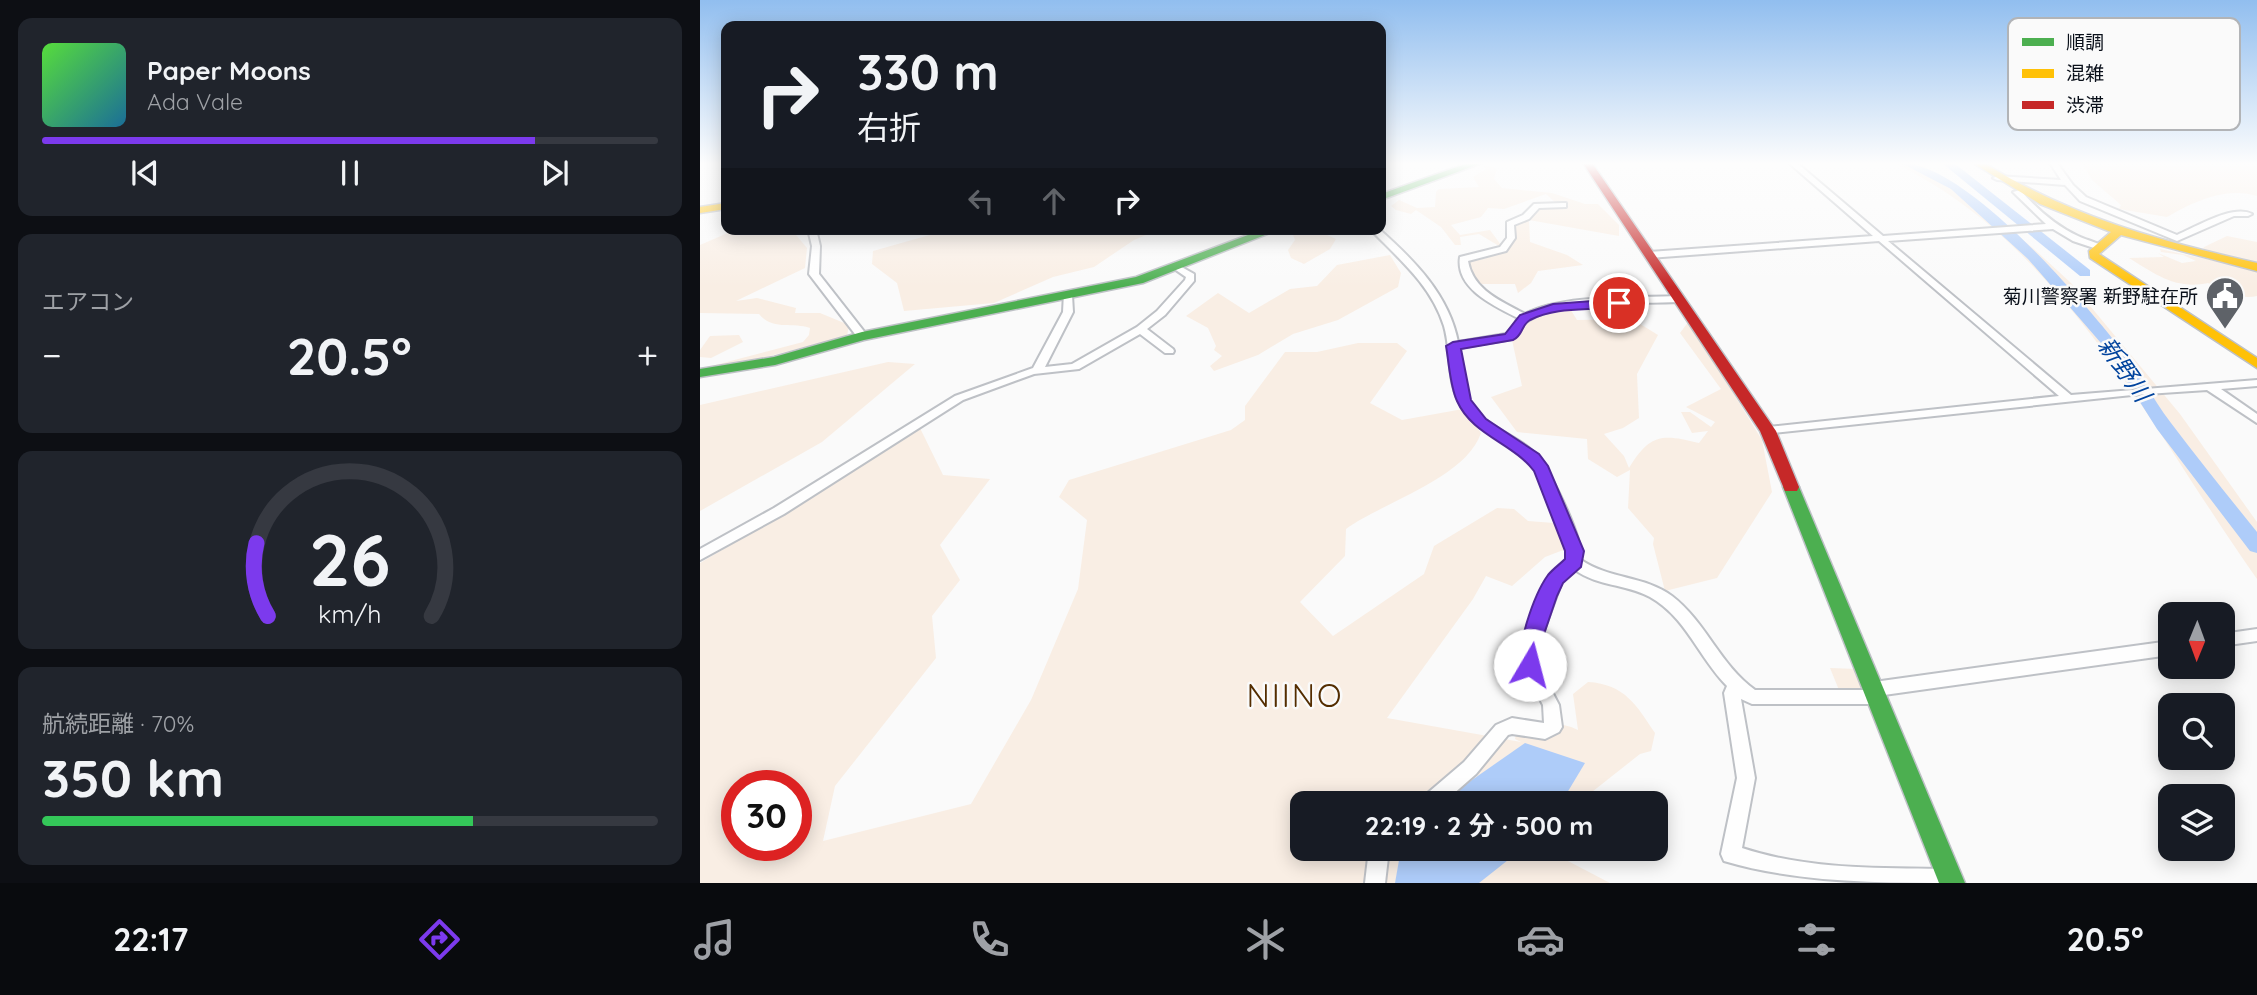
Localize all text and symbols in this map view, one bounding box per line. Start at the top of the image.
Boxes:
legend [2008,18,2240,130]
text: 順調 [2066,30,2104,54]
text: 330 m [857,41,999,102]
icon: right [742,49,833,140]
text: Paper Moons [147,54,311,87]
text: 混雑 [2066,61,2104,85]
text: Ada Vale [147,87,243,116]
text: 渋滞 [2066,93,2104,117]
text: 右折 [857,107,921,147]
icon: previous [126,154,164,192]
icon: pause [331,154,369,192]
icon: next [536,154,574,192]
icon: left [962,182,1000,220]
icon: ahead [1035,182,1073,220]
icon: right [1108,182,1146,220]
pin [1589,273,1649,333]
public building icon: 菊川警察署 新野駐在所 [2204,275,2246,330]
icon: arrive [1600,284,1638,322]
place label: 菊川警察署 新野駐在所 [2003,284,2198,308]
text: エアコン [42,287,134,316]
text: 20.5° [287,323,412,388]
text: − [42,331,62,379]
text: + [637,331,658,379]
water label: 新野川 [2092,331,2160,410]
text: 26 [309,513,391,604]
text: km/h [318,597,382,628]
north arrow [2158,602,2235,679]
map controls [2158,602,2235,861]
position arrow [1493,628,1567,702]
district label: NIINO [1246,675,1344,715]
button: search [2158,693,2235,770]
text: 航続距離 · 70% [42,709,194,738]
text: 350 km [42,745,224,810]
speed limit sign: 30 [721,770,812,861]
button: layers [2158,784,2235,861]
text: 22:19 · 2 分 · 500 m [1365,809,1593,842]
icon: directions [415,915,464,964]
icon: music [690,915,739,964]
icon: phone [965,915,1014,964]
icon: climate [1241,915,1290,964]
icon: car [1516,915,1565,964]
icon: filters [1792,915,1841,964]
text: 22:17 [113,919,188,959]
text: 20.5° [2067,919,2144,959]

